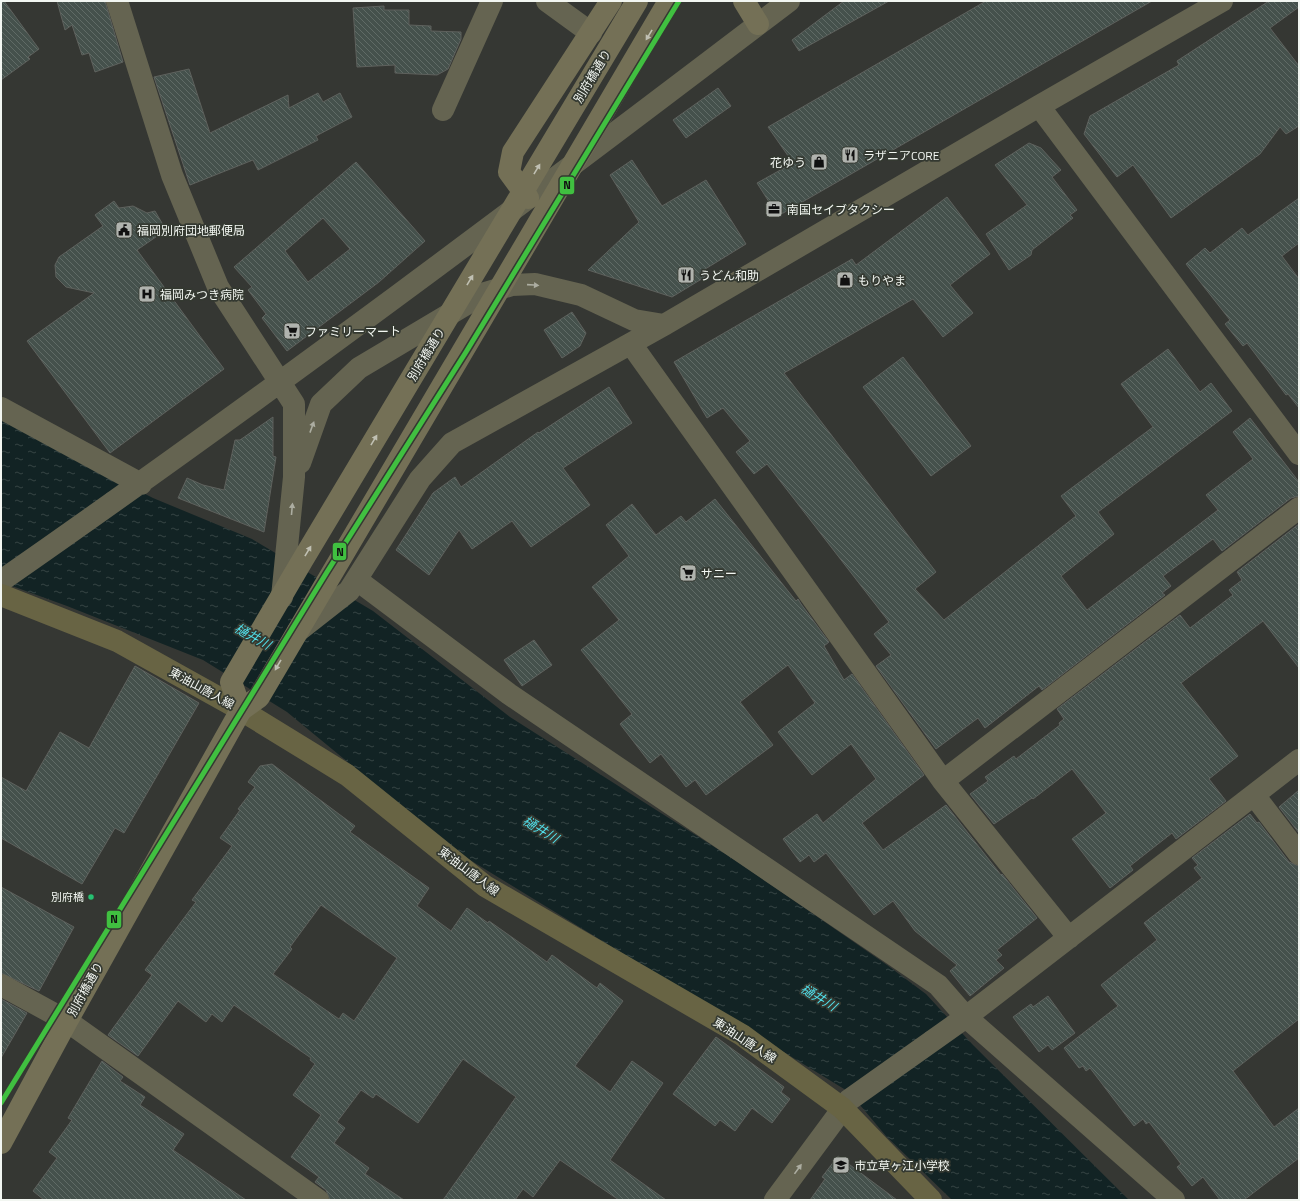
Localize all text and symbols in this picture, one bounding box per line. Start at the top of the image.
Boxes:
one-way arrow [646,29,653,41]
street label: 別府橋通り [568,45,616,107]
restaurant icon: ラザニアCORE [840,145,860,165]
place label: ラザニアCORE [863,146,940,165]
shop icon: 花ゆう [809,152,829,172]
place label: 花ゆう [770,153,806,172]
one-way arrow [533,163,540,175]
line badge: N [559,176,575,195]
text: N [563,177,571,193]
office icon: 南国セイブタクシー [764,199,784,219]
place label: 南国セイブタクシー [787,200,895,219]
public building icon: 福岡別府団地郵便局 [114,220,134,240]
place label: 福岡別府団地郵便局 [137,221,245,240]
restaurant icon: うどん和助 [676,265,696,285]
place label: うどん和助 [699,266,759,285]
shop icon: もりやま [835,270,855,290]
place label: もりやま [858,271,906,290]
one-way arrow [466,275,474,285]
one-way arrow [527,282,539,289]
hospital icon: 福岡みつき病院 [137,284,157,304]
place label: 福岡みつき病院 [160,285,244,304]
supermarket icon: ファミリーマート [282,321,302,341]
place label: ファミリーマート [305,322,401,341]
street label: 別府橋通り [402,323,450,385]
one-way arrow [310,421,316,433]
one-way arrow [371,434,378,446]
one-way arrow [288,503,295,515]
line badge: N [332,542,347,561]
text: N [336,544,344,560]
one-way arrow [304,545,311,557]
supermarket icon: サニー [678,563,698,583]
place label: サニー [701,564,737,583]
water label: 樋井川 [231,618,277,655]
one-way arrow [274,659,281,671]
street label: 東油山唐人線 [166,662,238,714]
water label: 樋井川 [519,810,565,849]
street label: 東油山唐人線 [435,842,503,900]
place label: 別府橋 [51,889,84,905]
marker: 別府橋 [86,892,96,902]
line badge: N [106,910,122,929]
text: N [110,911,118,927]
street label: 別府橋通り [62,958,108,1020]
water label: 樋井川 [797,978,843,1017]
street label: 東油山唐人線 [710,1012,780,1068]
school or university icon: 市立草ヶ江小学校 [831,1155,851,1175]
place label: 市立草ヶ江小学校 [854,1156,950,1175]
one-way arrow [794,1163,802,1174]

